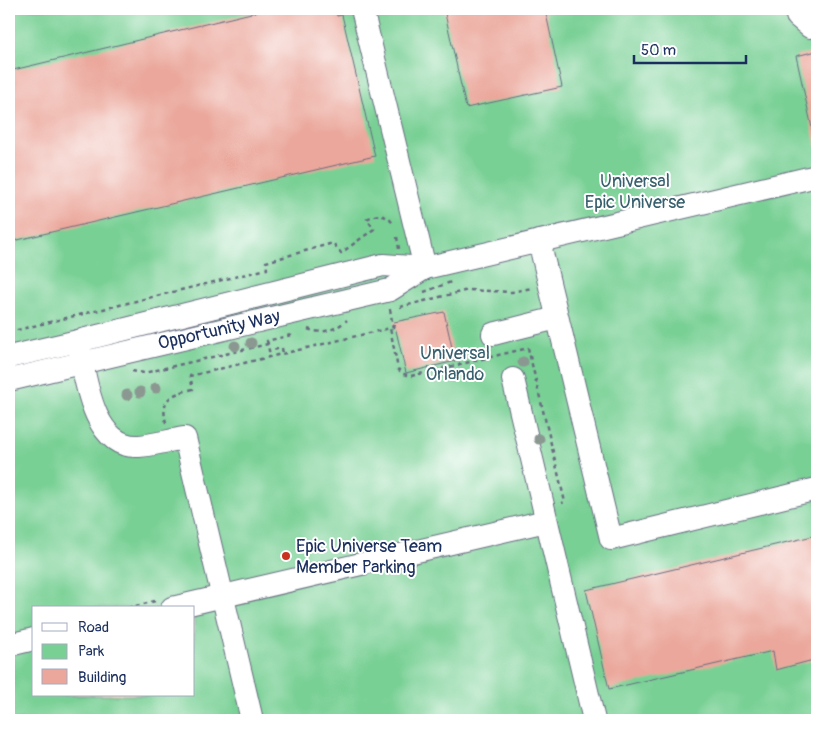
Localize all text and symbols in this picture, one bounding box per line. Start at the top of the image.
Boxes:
scale bar [634,32,746,64]
text: 50 m [641,41,676,60]
park label: Universal Epic Universe [585,170,685,214]
street label: Opportunity Way [156,305,283,355]
park label: Universal Orlando [420,342,490,386]
place label: Epic Universe Team Member Parking [296,535,442,579]
marker: Epic Universe Team Member Parking [280,550,292,562]
legend [32,606,195,696]
text: Road [78,618,109,637]
text: Park [78,642,105,661]
text: Building [78,668,126,687]

